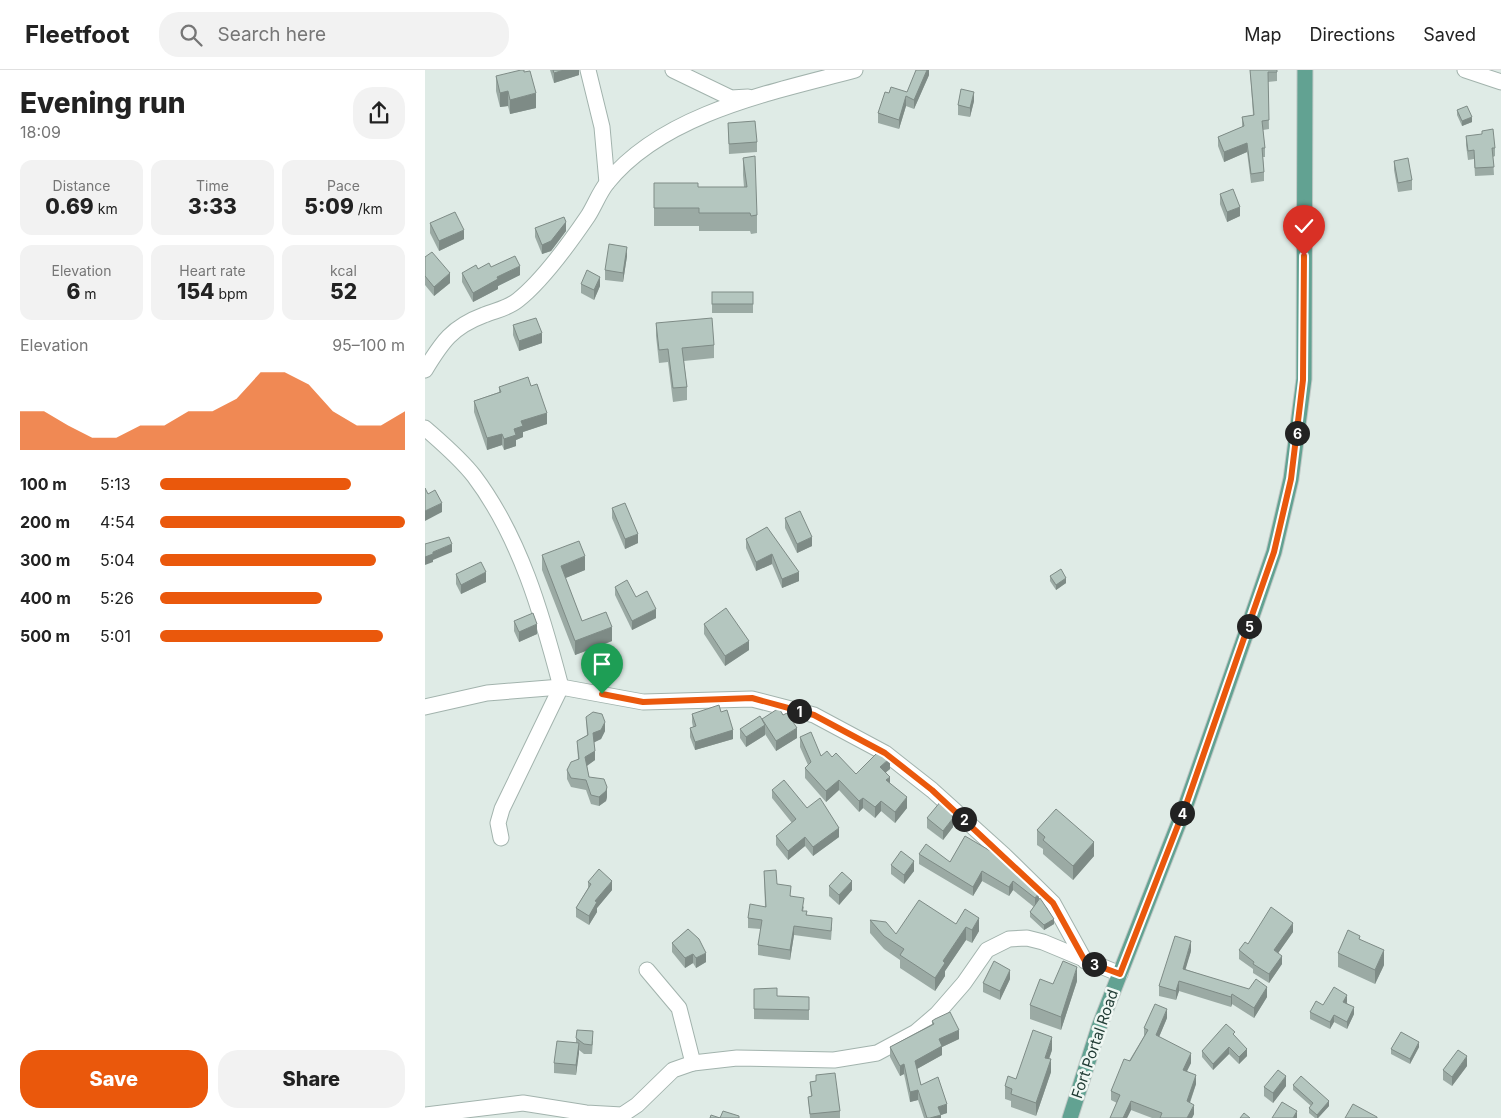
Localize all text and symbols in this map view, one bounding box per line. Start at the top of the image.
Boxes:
search box [159,12,509,57]
text: Fleetfoot [25,20,129,49]
icon: search [177,21,205,49]
text: Search here [217,23,326,46]
text: Map [1244,24,1282,45]
text: Directions [1310,24,1395,45]
text: Saved [1423,24,1476,45]
text: Evening run [20,86,186,120]
button: share [353,87,405,139]
text: 18:09 [20,122,61,142]
text: Distance [53,177,110,194]
text: Time [196,177,229,194]
text: Pace [327,177,360,194]
text: 0.69 [45,194,94,219]
text: 3:33 [188,194,237,219]
text: 5:09 [304,194,354,219]
text: km [94,200,118,217]
text: /km [354,200,383,217]
pin [1283,205,1325,256]
icon: check [1290,212,1318,240]
text: Elevation [52,262,112,279]
text: Heart rate [179,262,246,279]
text: kcal [330,262,357,279]
text: 6 [66,279,80,304]
text: 154 [177,279,215,304]
text: 52 [330,279,357,304]
text: m [80,285,97,302]
text: bpm [215,285,248,302]
text: Elevation [20,335,89,355]
text: 95–100 m [332,335,405,355]
pin: 6 [1285,420,1309,446]
text: 6 [1293,425,1302,442]
text: 100 m [20,474,67,494]
text: 5:13 [100,474,131,494]
text: 200 m [20,512,70,532]
text: 4:54 [100,512,135,532]
text: 300 m [20,550,70,570]
text: 5:04 [100,550,135,570]
text: 400 m [20,588,71,608]
text: 5:26 [100,588,134,608]
pin: 5 [1237,614,1261,638]
text: 5 [1245,618,1254,635]
text: 500 m [20,626,70,646]
text: 5:01 [100,626,131,646]
pin [581,643,623,694]
icon: arrive [588,650,616,678]
pin: 1 [787,698,811,724]
text: 1 [796,703,803,720]
pin: 4 [1169,800,1195,826]
text: 4 [1178,805,1187,822]
pin: 2 [951,806,977,832]
text: 2 [960,811,969,828]
pin: 3 [1081,952,1107,976]
text: 3 [1090,956,1099,973]
street label: Fort Portal Road [1067,987,1122,1101]
button: Save [20,1050,208,1108]
button: Share [218,1050,405,1108]

